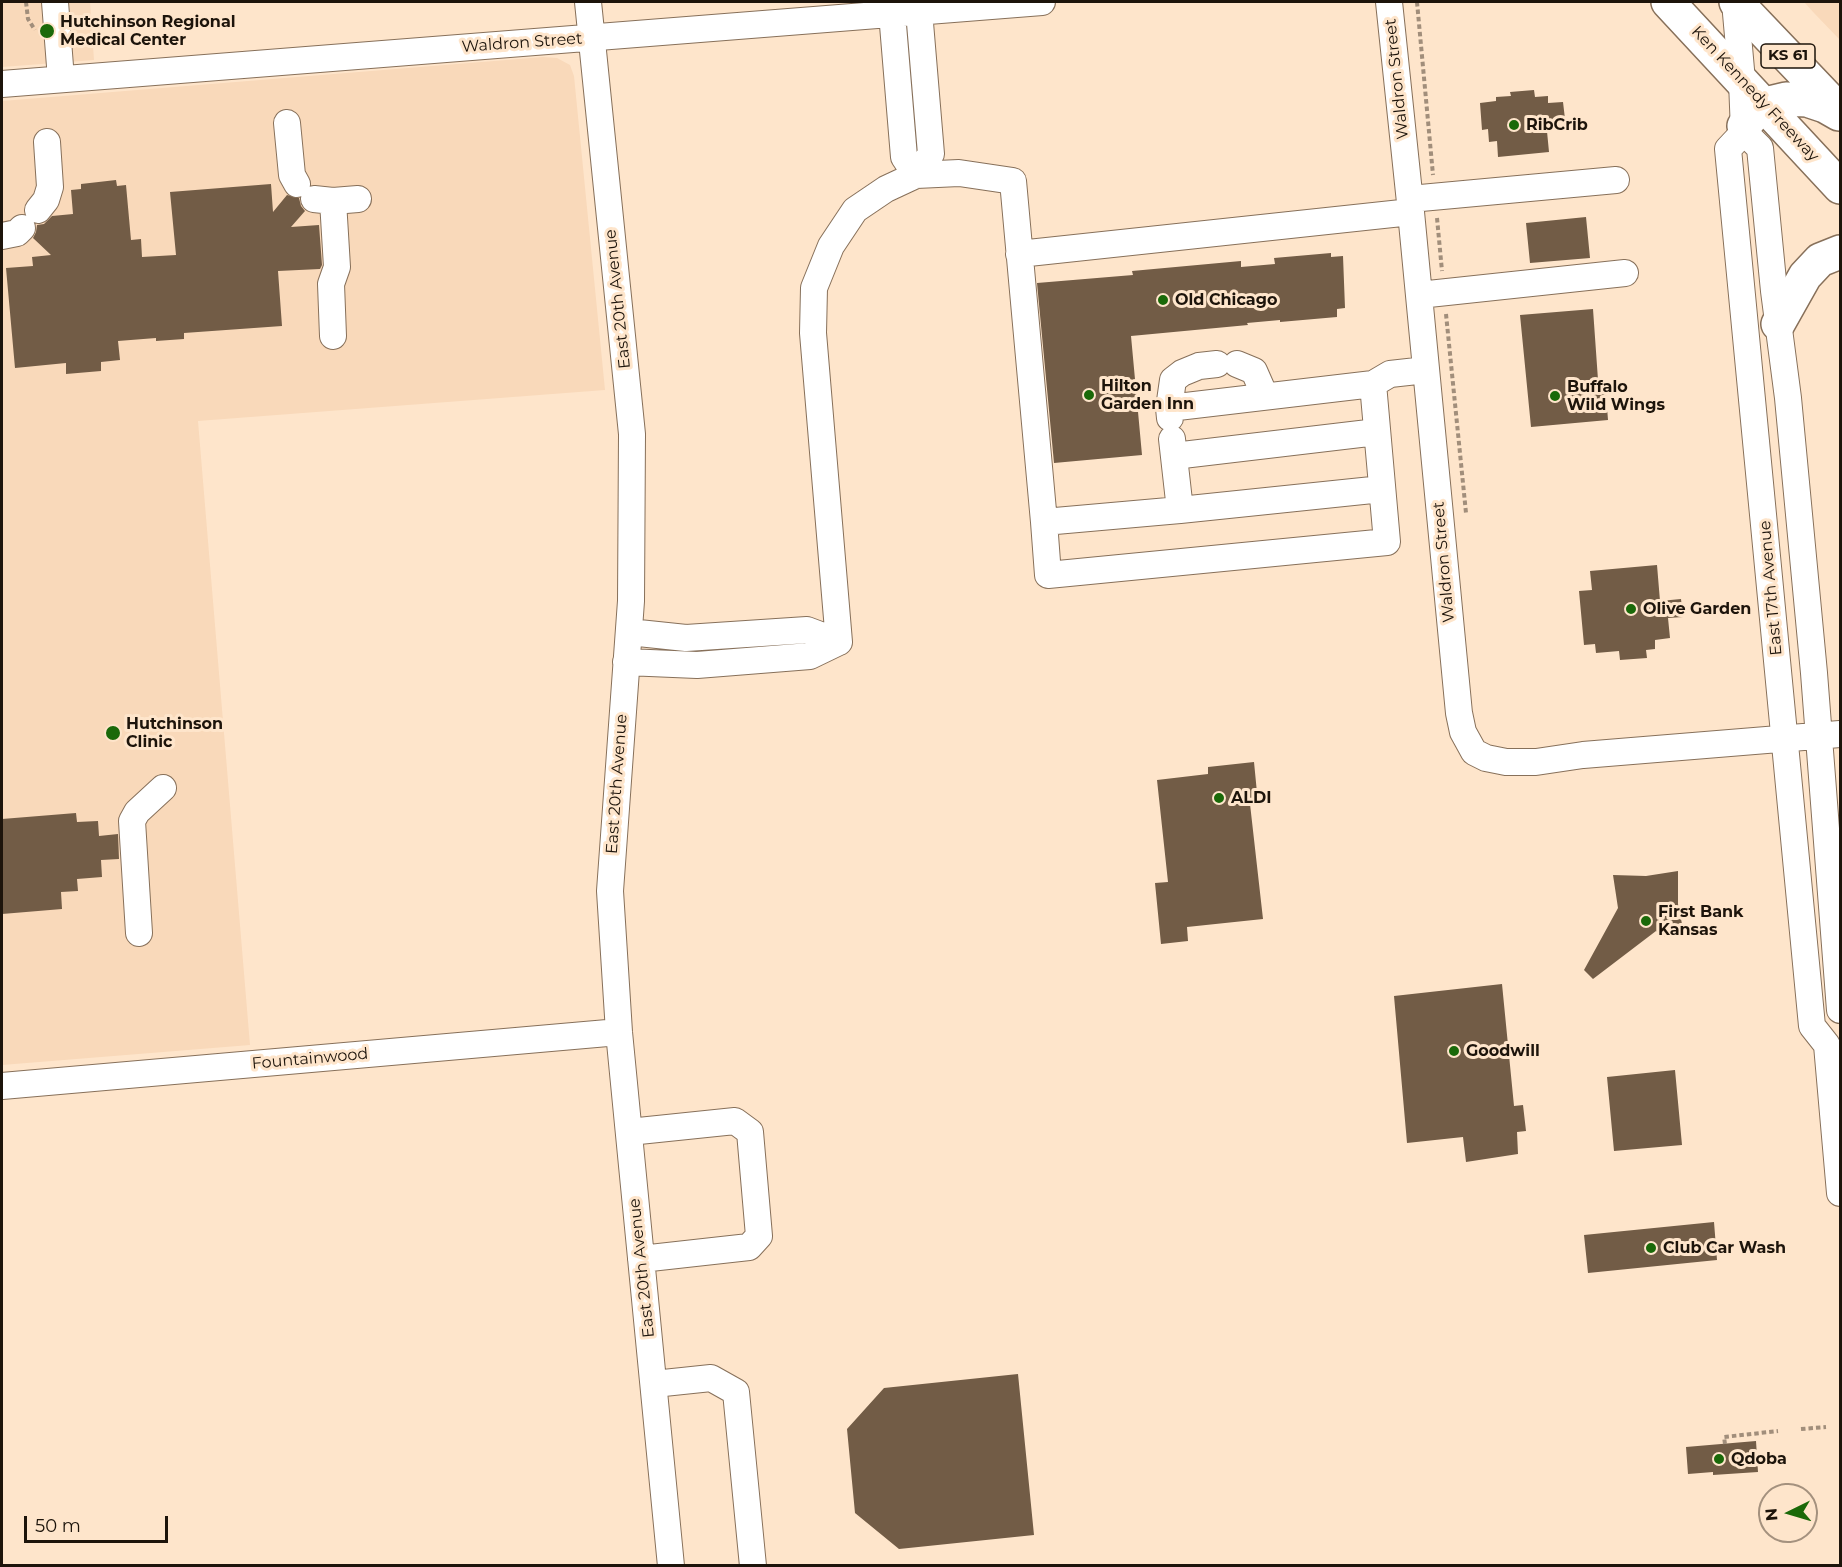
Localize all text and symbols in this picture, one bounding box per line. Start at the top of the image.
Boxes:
place label: Hutchinson Regional Medical Center [60,12,236,50]
street label: Waldron Street [1381,18,1413,140]
marker: Hutchinson Regional Medical Center [38,22,56,40]
street label: Ken Kennedy Freeway [1687,22,1823,166]
street label: Waldron Street [461,29,583,57]
road number: KS 61 [1761,44,1815,68]
place label: RibCrib [1526,115,1588,135]
marker: RibCrib [1507,118,1521,132]
street label: East 20th Avenue [601,228,635,370]
place label: Old Chicago [1175,290,1277,310]
marker: Old Chicago [1156,293,1170,307]
place label: Hilton Garden Inn [1101,376,1194,414]
place label: Buffalo Wild Wings [1567,377,1665,415]
marker: Hilton Garden Inn [1082,388,1096,402]
marker: Buffalo Wild Wings [1548,389,1562,403]
street label: Waldron Street [1429,501,1459,623]
street label: East 17th Avenue [1756,520,1786,656]
place label: Olive Garden [1643,599,1751,619]
marker: Olive Garden [1624,602,1638,616]
street label: East 20th Avenue [603,713,631,855]
place label: Hutchinson Clinic [126,714,223,752]
marker: Hutchinson Clinic [104,724,122,742]
place label: ALDI [1231,788,1271,808]
marker: ALDI [1212,791,1226,805]
place label: First Bank Kansas [1658,902,1744,940]
marker: First Bank Kansas [1639,914,1653,928]
place label: Goodwill [1466,1041,1540,1061]
street label: Fountainwood [251,1044,369,1074]
marker: Goodwill [1447,1044,1461,1058]
street label: East 20th Avenue [625,1197,659,1339]
place label: Club Car Wash [1663,1238,1786,1258]
marker: Club Car Wash [1644,1241,1658,1255]
place label: Qdoba [1731,1449,1787,1469]
marker: Qdoba [1712,1452,1726,1466]
north arrow [1758,1483,1818,1543]
scale bar [27,1504,171,1542]
text: N [1762,1507,1782,1522]
text: 50 m [35,1515,81,1537]

